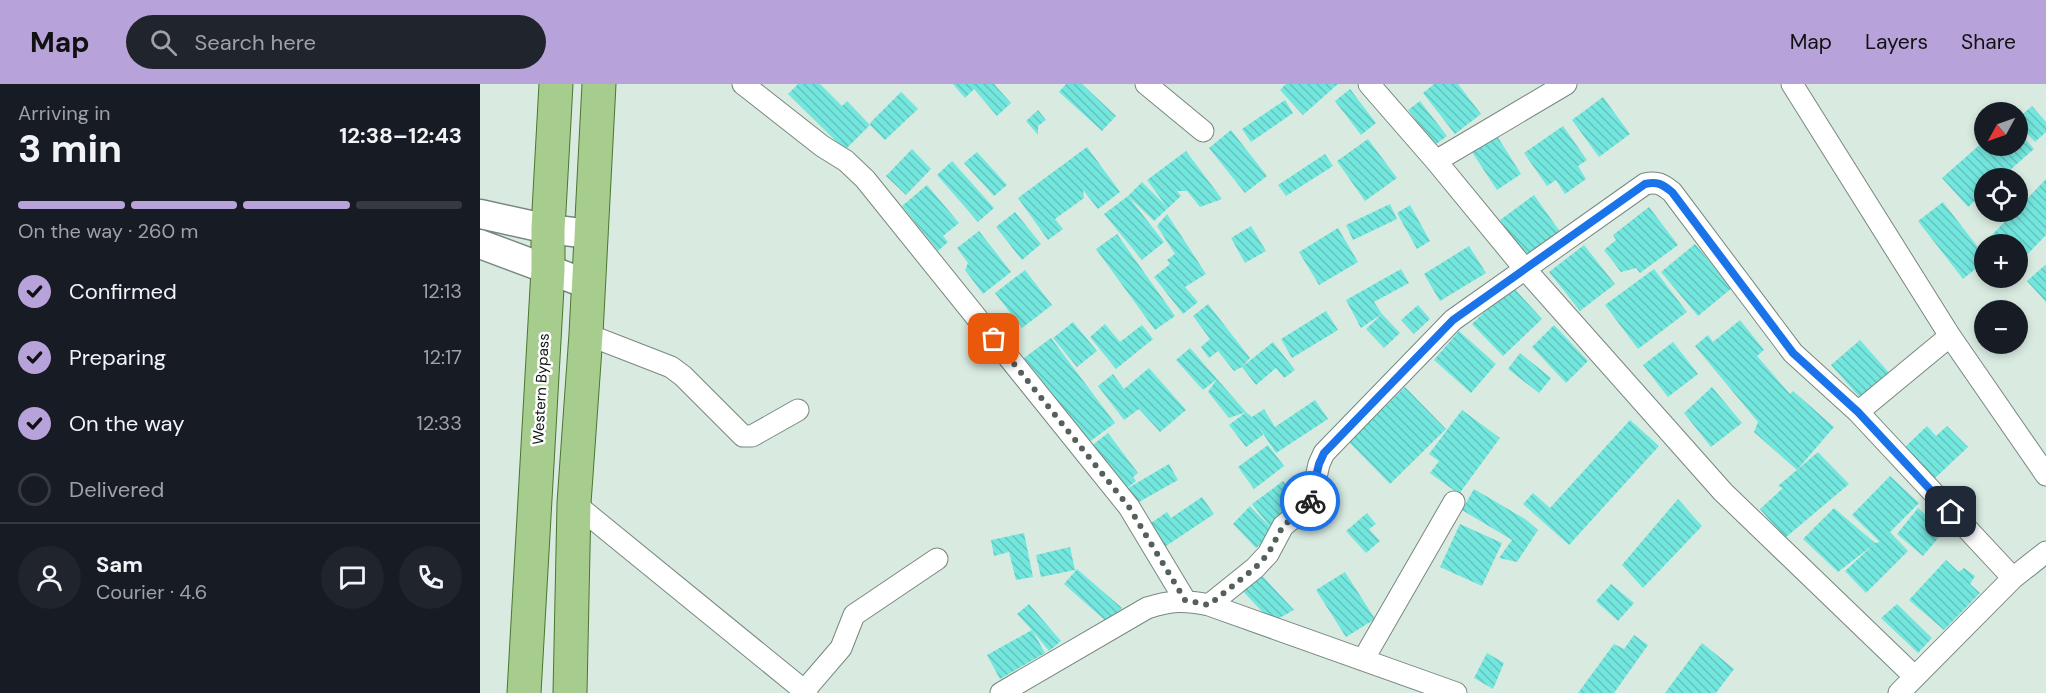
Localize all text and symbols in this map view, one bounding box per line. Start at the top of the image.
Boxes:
search box [126,15,546,69]
text: Map [30,24,90,61]
icon: search [147,26,180,59]
text: Search here [195,28,316,57]
text: Map [1790,28,1832,56]
text: Layers [1865,28,1928,56]
text: Share [1961,28,2016,56]
text: Arriving in [18,100,110,126]
north arrow [1974,102,2028,156]
map controls [1974,102,2028,354]
text: 12:38–12:43 [339,121,462,150]
text: 3 min [18,123,122,174]
button: locate [1974,168,2028,222]
text: On the way · 260 m [18,218,198,244]
button: + [1974,234,2028,288]
icon: check [18,275,51,308]
text: Confirmed [69,277,177,306]
text: 12:13 [422,278,462,304]
button: − [1974,300,2028,354]
pin [968,313,1019,364]
icon: bag [977,322,1010,355]
street label: Western Bypass [528,333,554,445]
icon: check [18,341,51,374]
text: Preparing [69,343,166,372]
text: 12:17 [423,344,462,370]
icon: check [18,407,51,440]
text: On the way [69,409,184,438]
text: 12:33 [417,410,462,436]
courier [1280,471,1340,531]
text: Delivered [69,475,164,504]
icon: bike [1294,485,1327,518]
pin [1925,486,1976,537]
icon: home [1934,495,1967,528]
button: person [18,546,81,609]
button: chat [321,546,384,609]
button: phone [399,546,462,609]
text: Sam [96,550,143,579]
text: Courier · 4.6 [96,579,207,605]

